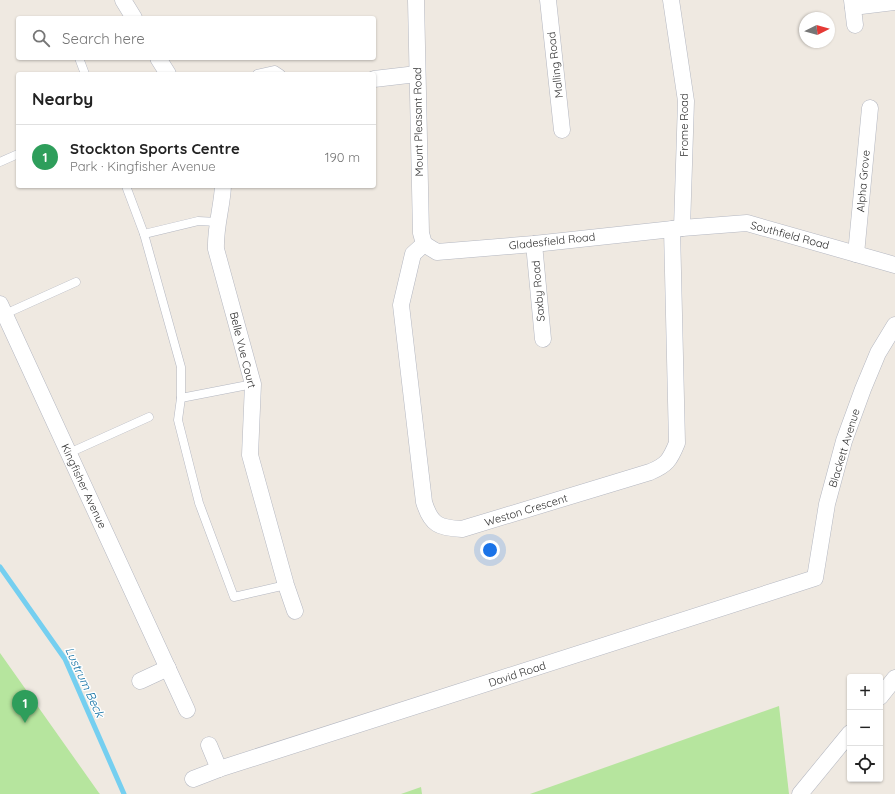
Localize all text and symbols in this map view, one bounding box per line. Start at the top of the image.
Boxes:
north arrow [799,12,835,48]
search box [16,16,376,60]
icon: search [30,27,52,49]
text: Search here [62,29,145,48]
street label: Malling Road [544,31,566,99]
street label: Mount Pleasant Road [410,67,426,177]
text: Nearby [32,88,93,109]
street label: Frome Road [677,93,691,157]
text: Stockton Sports Centre [70,139,240,158]
text: 1 [42,149,48,165]
text: 190 m [325,149,360,165]
street label: Alpha Grove [853,149,873,213]
text: Park · Kingfisher Avenue [70,158,216,174]
street label: Southfield Road [749,218,831,252]
street label: Gladesfield Road [508,230,596,252]
street label: Saxby Road [528,260,548,322]
street label: Belle Vue Court [227,310,259,390]
street label: Blackett Avenue [825,407,863,489]
street label: Kingfisher Avenue [58,441,110,531]
street label: Weston Crescent [483,491,569,529]
your location [480,540,500,560]
water label: Lustrum Beck [62,644,108,721]
street label: David Road [487,658,547,690]
map controls [847,674,883,782]
button: + [847,674,883,710]
pin: 1 [12,690,38,723]
button: − [847,710,883,746]
button: locate [847,746,883,782]

